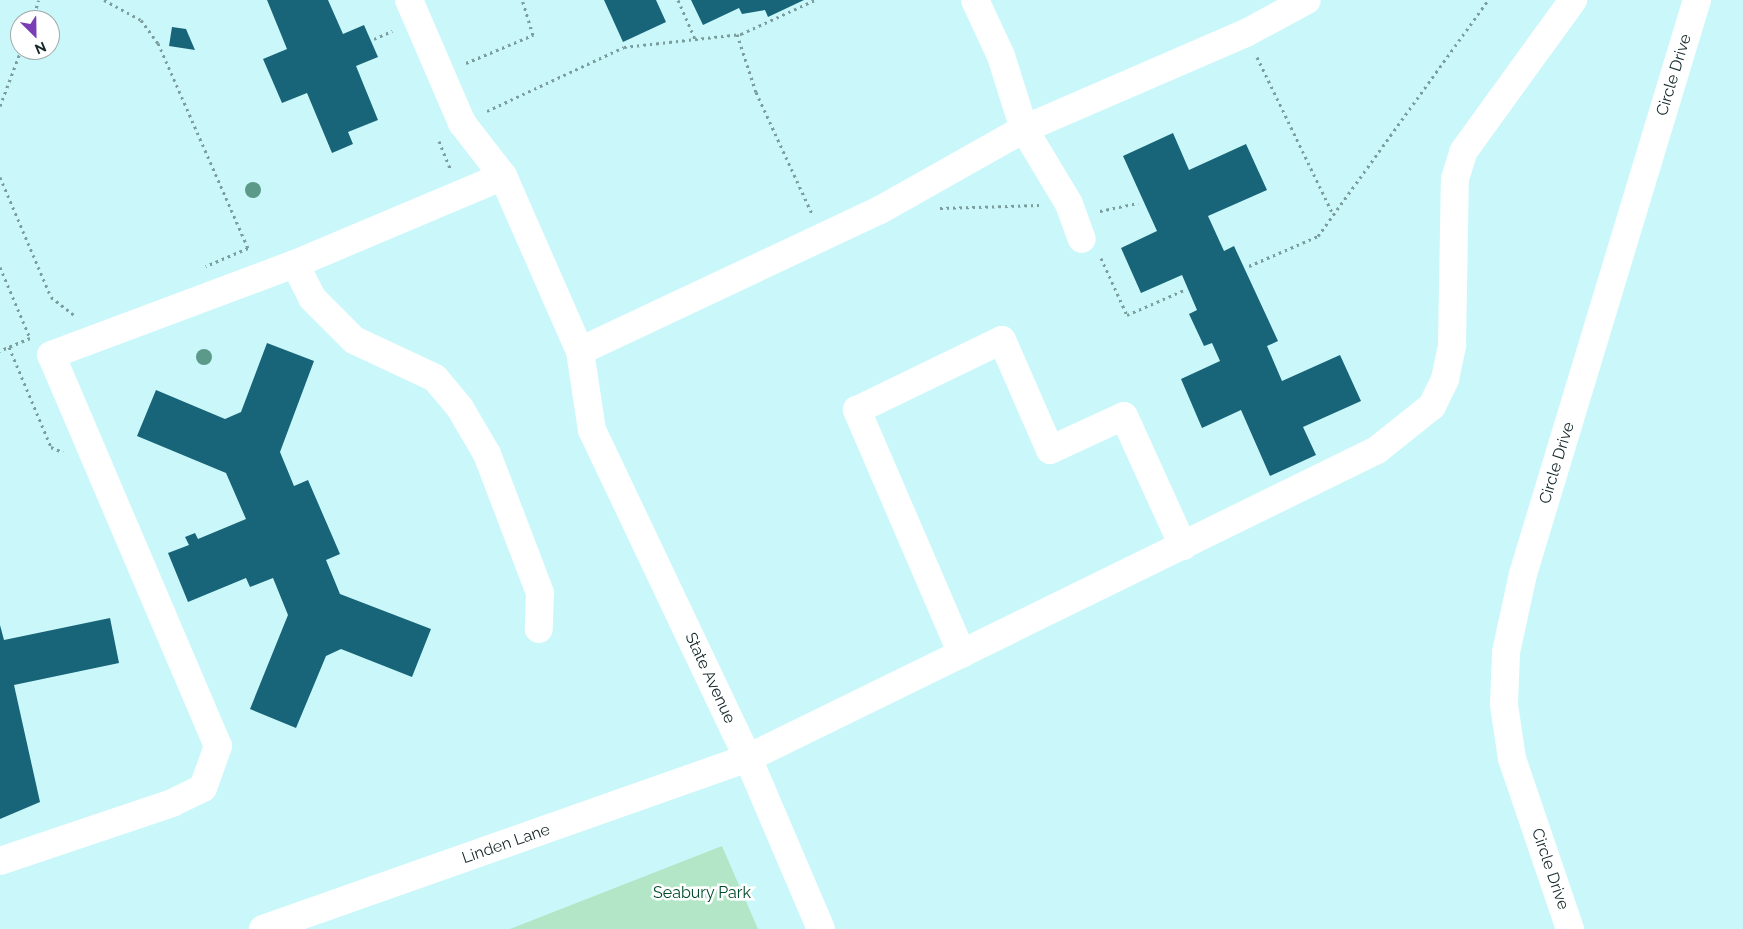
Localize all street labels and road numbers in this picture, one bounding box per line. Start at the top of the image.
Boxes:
street label: Circle Drive [1652,32,1696,118]
street label: Circle Drive [1535,420,1579,506]
street label: State Avenue [681,629,739,727]
street label: Linden Lane [460,820,552,868]
street label: Circle Drive [1527,826,1573,912]

